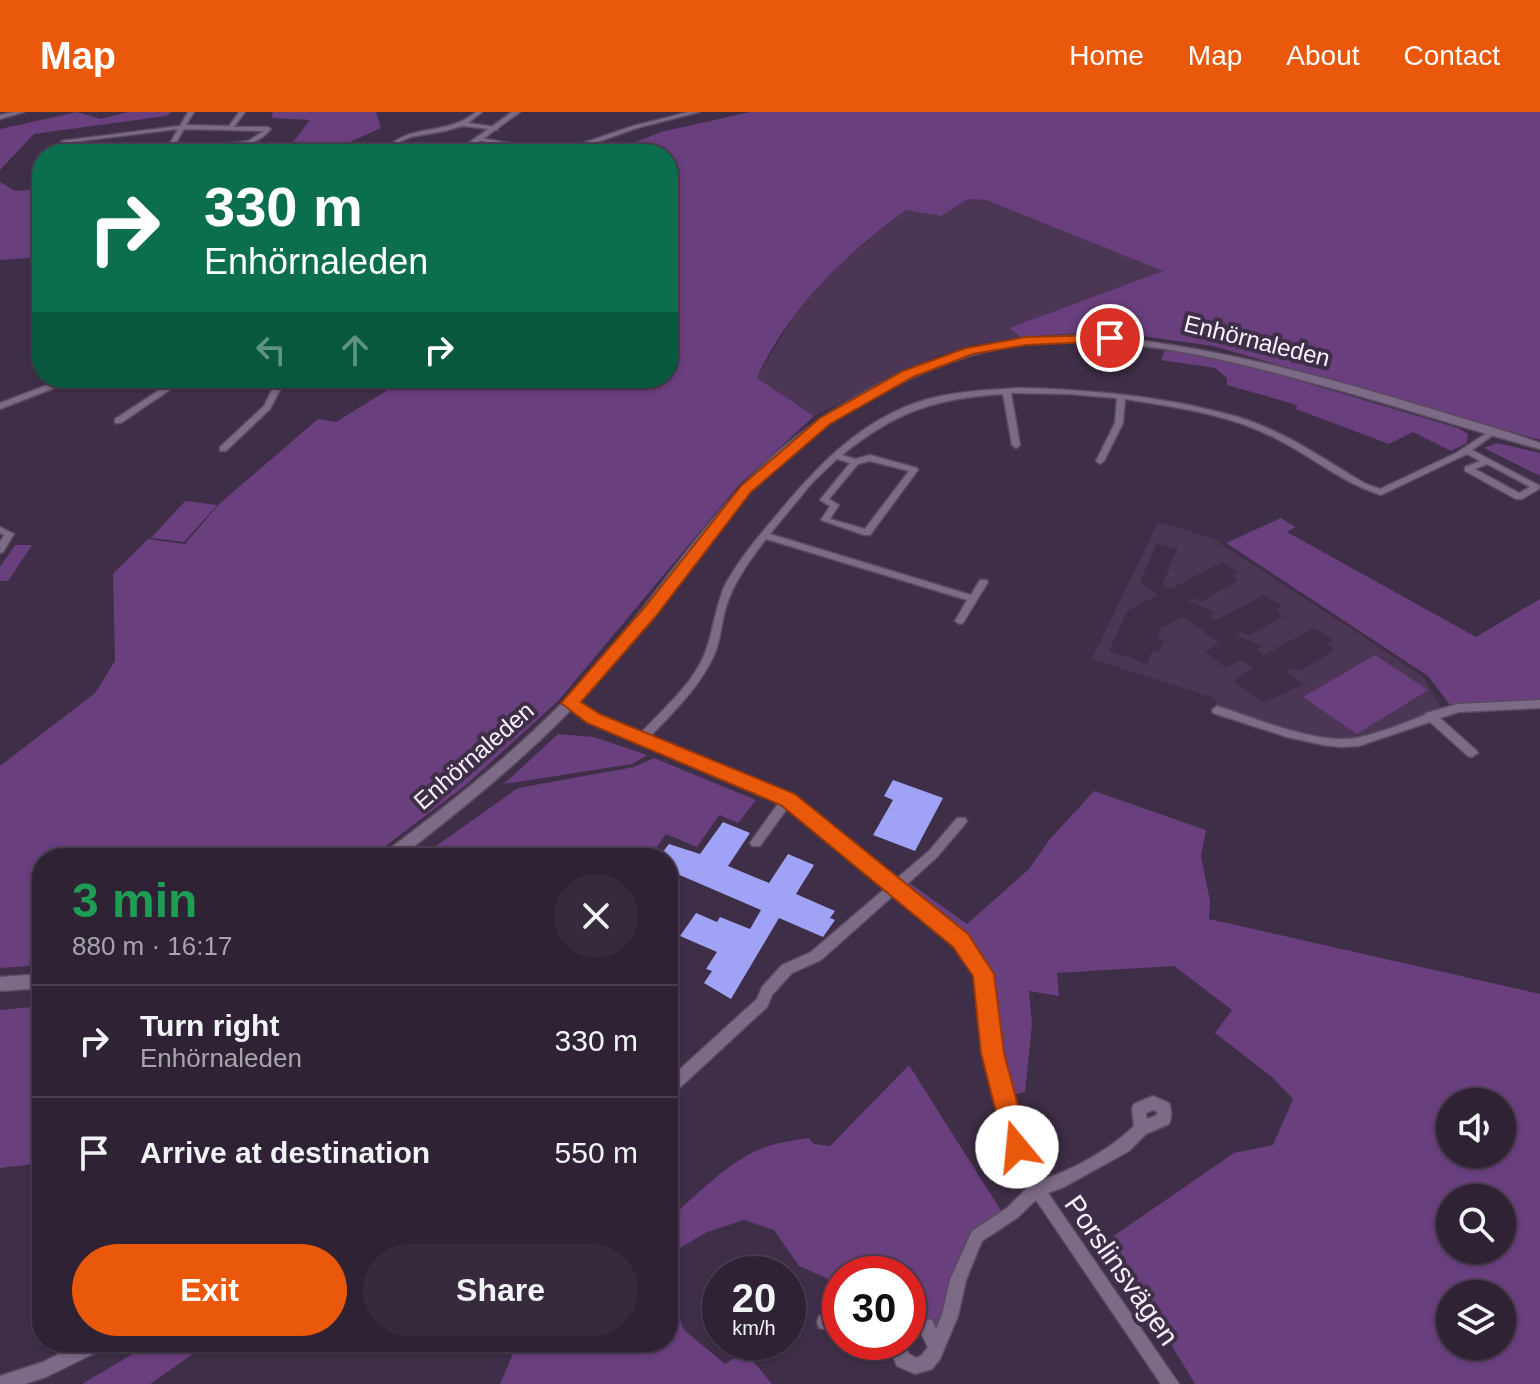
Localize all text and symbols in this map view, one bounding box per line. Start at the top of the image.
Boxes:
text: Map [40,35,116,77]
text: Home [1069,40,1144,71]
text: Map [1188,40,1242,71]
text: About [1286,40,1360,71]
text: Contact [1404,40,1500,71]
text: 330 m [204,175,363,238]
icon: right [72,176,176,280]
text: Enhörnaleden [204,241,428,282]
pin [1076,304,1144,372]
street label: Enhörnaleden [1181,309,1333,372]
icon: arrive [1088,316,1132,360]
icon: left [249,328,293,372]
icon: ahead [333,328,377,372]
icon: right [417,328,461,372]
street label: Enhörnaleden [408,696,539,815]
text: 3 min [72,874,197,927]
button: close [554,874,638,958]
text: 880 m · 16:17 [72,931,232,961]
text: Turn right [140,1009,279,1042]
icon: right [72,1019,116,1063]
text: 330 m [555,1024,638,1057]
text: Enhörnaleden [140,1043,302,1073]
map controls [1436,1088,1516,1360]
button: sound [1436,1088,1516,1168]
position arrow [975,1105,1059,1189]
icon: arrive [72,1131,116,1175]
text: Arrive at destination [140,1136,430,1169]
text: 550 m [555,1136,638,1169]
button: search [1436,1184,1516,1264]
street label: Porslinsvägen [1058,1189,1185,1351]
button: Exit [72,1244,347,1336]
button: Share [363,1244,638,1336]
speed limit sign: 30 [822,1256,926,1360]
text: 20 [732,1276,776,1320]
button: layers [1436,1280,1516,1360]
text: km/h [732,1317,776,1339]

